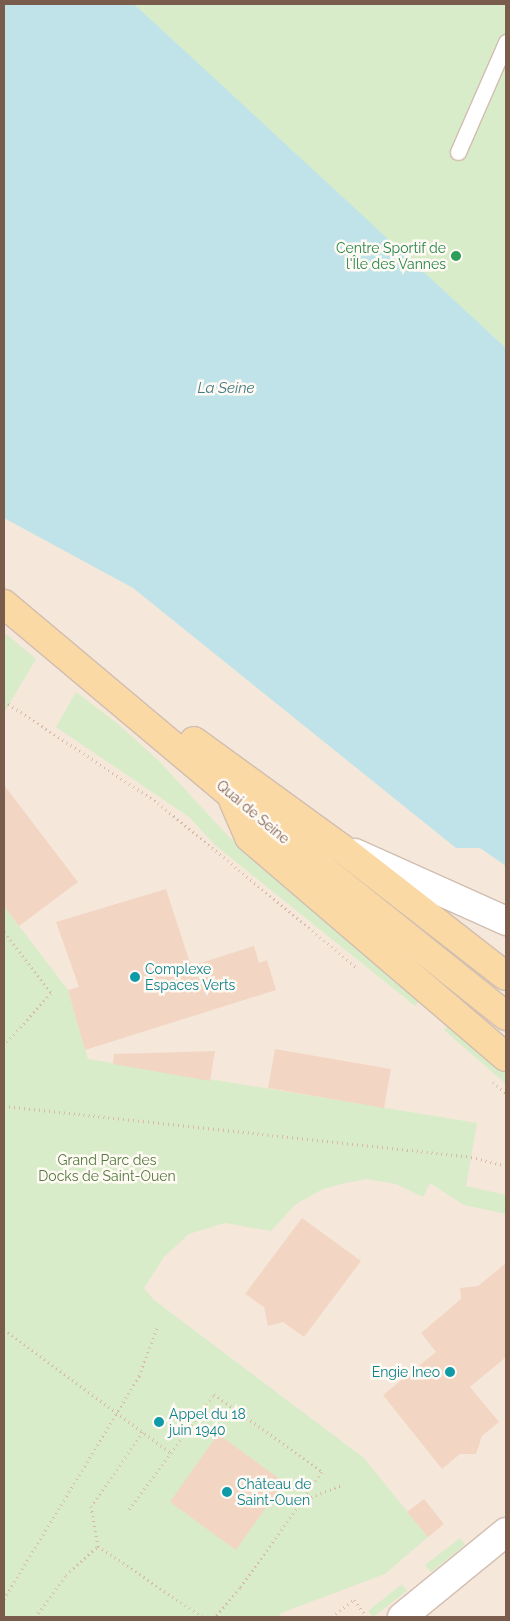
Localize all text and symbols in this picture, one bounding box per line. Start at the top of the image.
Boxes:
place label: Centre Sportif de l'Île des Vannes [336,240,446,272]
marker: Centre Sportif de l'Île des Vannes [450,250,462,262]
water label: La Seine [197,380,255,398]
street label: Quai de Seine [213,777,293,847]
place label: Complexe Espaces Verts [145,961,236,994]
marker: Complexe Espaces Verts [129,971,141,983]
park label: Grand Parc des Docks de Saint-Ouen [38,1152,176,1184]
place label: Engie Ineo [372,1364,440,1380]
marker: Engie Ineo [444,1366,456,1378]
place label: Appel du 18 juin 1940 [169,1406,246,1438]
marker: Appel du 18 juin 1940 [153,1416,165,1428]
place label: Château de Saint-Ouen [237,1476,312,1508]
marker: Château de Saint-Ouen [221,1486,233,1498]

